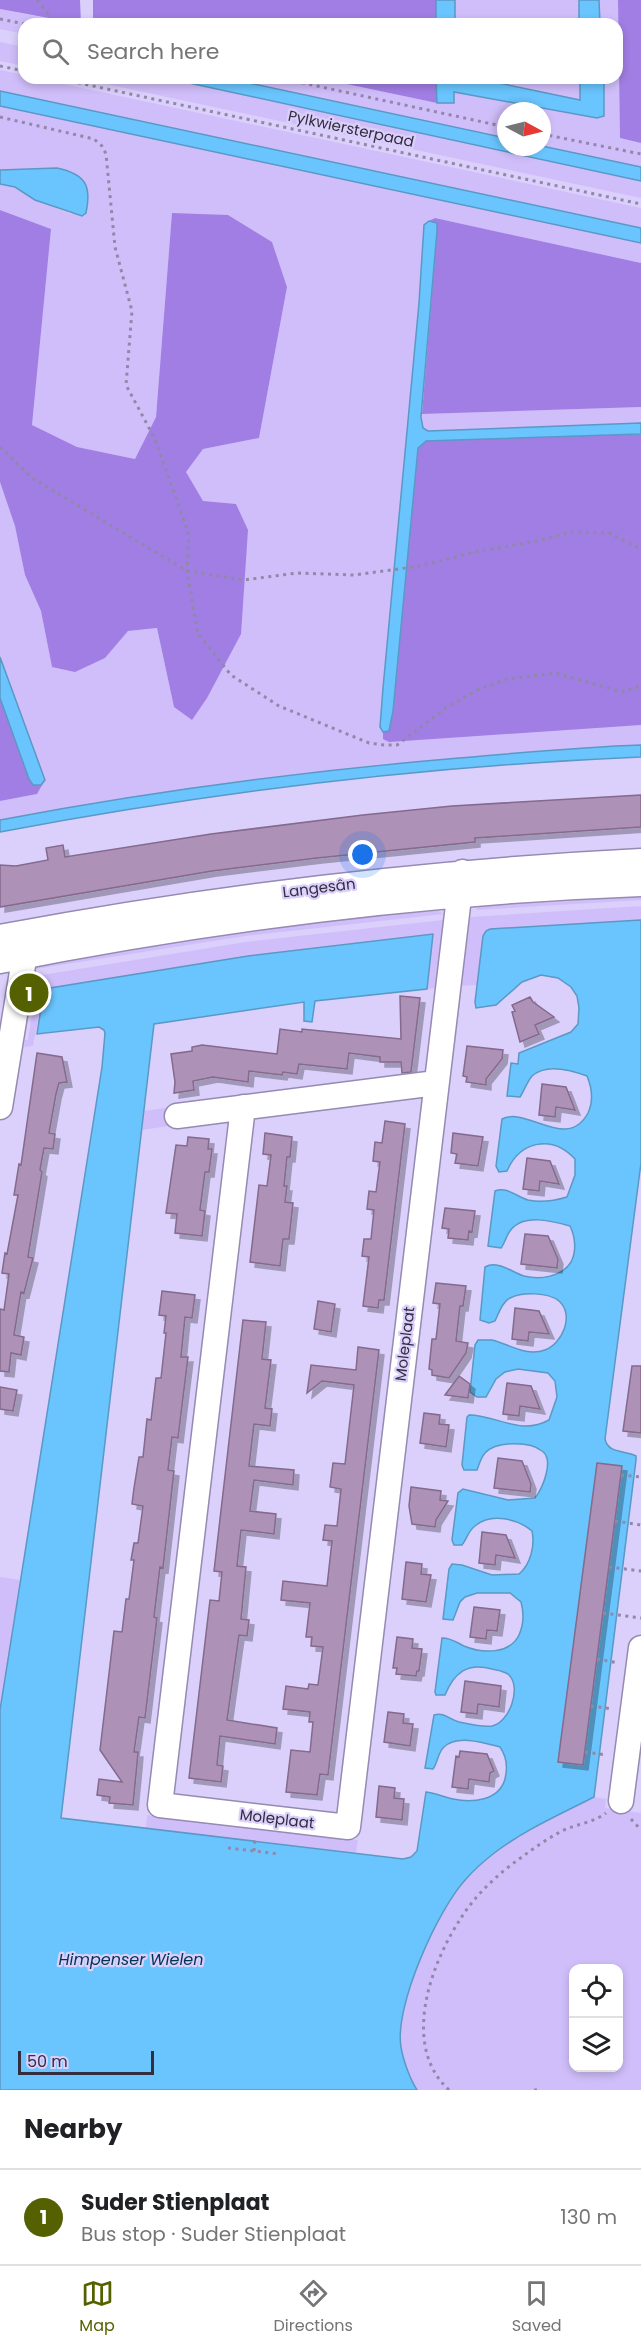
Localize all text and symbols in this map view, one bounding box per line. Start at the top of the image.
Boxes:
search box [18,18,623,84]
icon: search [39,35,72,68]
text: Search here [87,36,220,67]
north arrow [497,102,551,156]
street label: Pylkwiersterpaad [286,105,416,152]
your location [348,840,377,869]
street label: Langesân [281,873,357,902]
pin: 1 [9,970,48,1016]
street label: Moleplaat [390,1305,420,1382]
street label: Moleplaat [239,1804,316,1834]
water label: Himpenser Wielen [58,1948,204,1971]
map controls [569,1964,623,2072]
button: locate [569,1964,623,2018]
button: layers [569,2018,623,2072]
scale bar [18,2048,154,2076]
text: 50 m [27,2050,68,2073]
text: Nearby [24,2111,122,2147]
text: Suder Stienplaat [81,2187,270,2218]
text: 1 [40,2203,47,2231]
text: 130 m [560,2203,617,2231]
text: Bus stop · Suder Stienplaat [81,2220,346,2248]
tab: Map [79,2277,115,2338]
tab: Directions [274,2277,353,2338]
tab: Saved [512,2277,562,2338]

